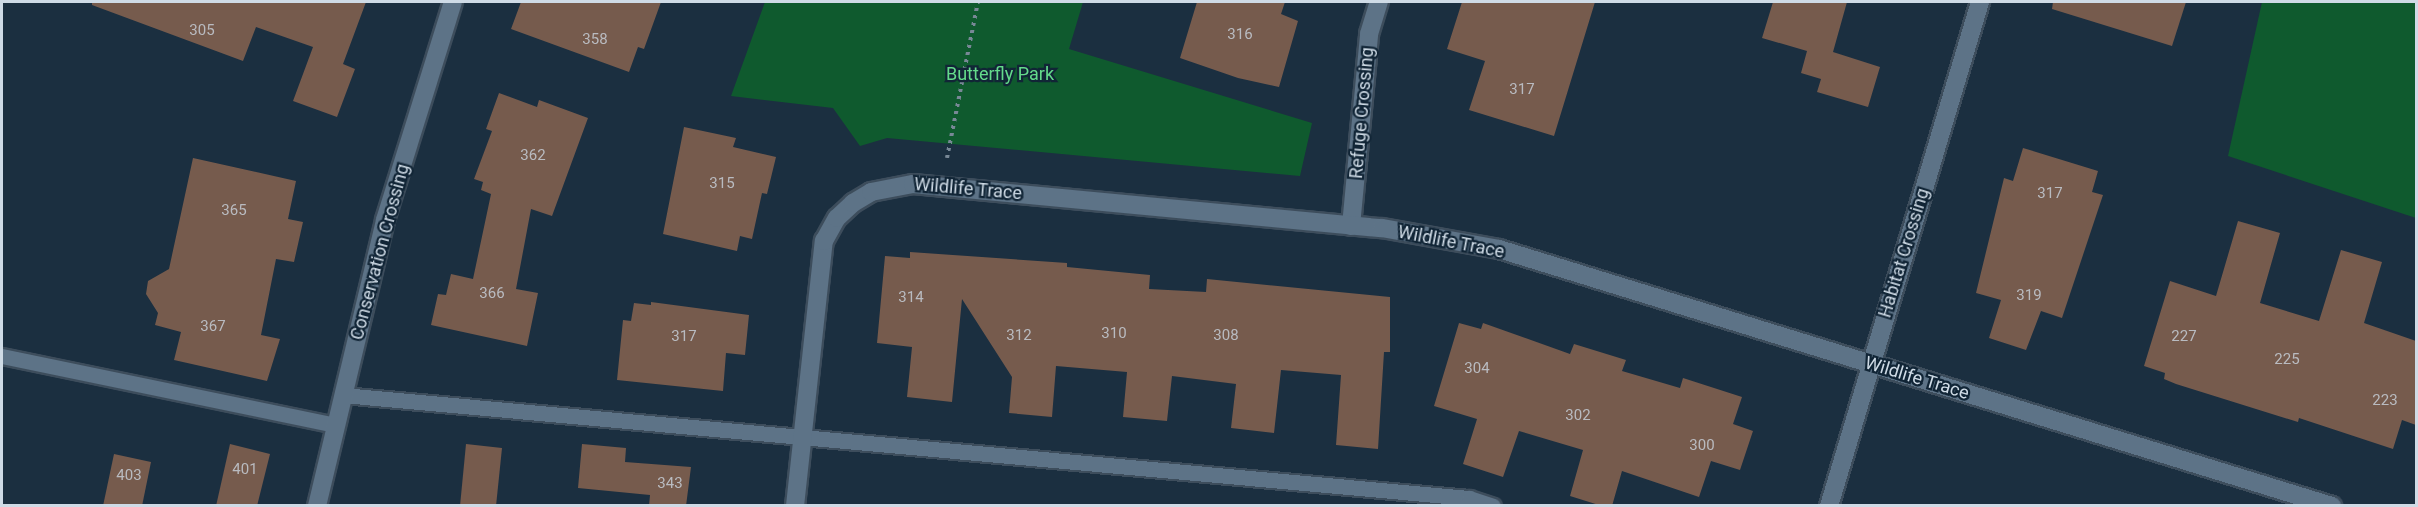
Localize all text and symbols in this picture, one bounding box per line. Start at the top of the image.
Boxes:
house number: 305 [189,22,215,40]
house number: 316 [1227,26,1253,44]
house number: 358 [582,31,608,49]
street label: Refuge Crossing [1345,46,1379,180]
park label: Butterfly Park [946,63,1054,85]
house number: 317 [1509,81,1535,99]
house number: 362 [520,147,546,165]
street label: Conservation Crossing [346,162,414,342]
street label: Wildlife Trace [913,174,1023,204]
house number: 315 [709,175,735,193]
house number: 317 [2037,185,2063,203]
street label: Habitat Crossing [1874,186,1934,320]
house number: 365 [221,202,247,220]
street label: Wildlife Trace [1396,221,1506,263]
house number: 366 [479,285,505,303]
house number: 319 [2016,287,2042,305]
house number: 314 [898,289,924,307]
house number: 367 [200,318,226,336]
house number: 310 [1101,325,1127,343]
house number: 312 [1006,327,1032,345]
house number: 308 [1213,327,1239,345]
house number: 317 [671,328,697,346]
house number: 227 [2171,328,2197,346]
house number: 225 [2274,351,2300,369]
street label: Wildlife Trace [1862,352,1972,404]
house number: 304 [1464,360,1490,378]
house number: 223 [2372,392,2398,410]
house number: 302 [1565,407,1591,425]
house number: 300 [1689,437,1715,455]
house number: 401 [232,461,258,479]
house number: 403 [116,467,142,485]
house number: 343 [657,475,683,493]

